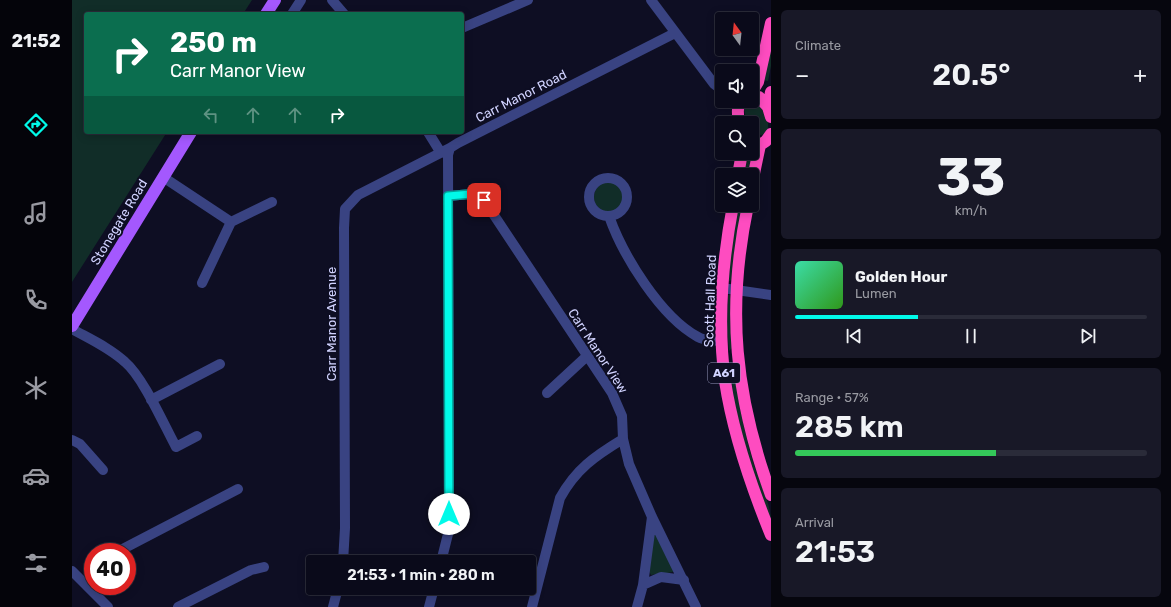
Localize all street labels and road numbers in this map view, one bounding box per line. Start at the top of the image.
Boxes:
street label: Carr Manor Road [473,67,569,125]
street label: Stonegate Road [88,177,151,268]
street label: Scott Hall Road [701,254,719,348]
street label: Carr Manor Avenue [324,267,339,381]
street label: Carr Manor View [565,306,631,396]
road number: A61 [708,363,740,383]

